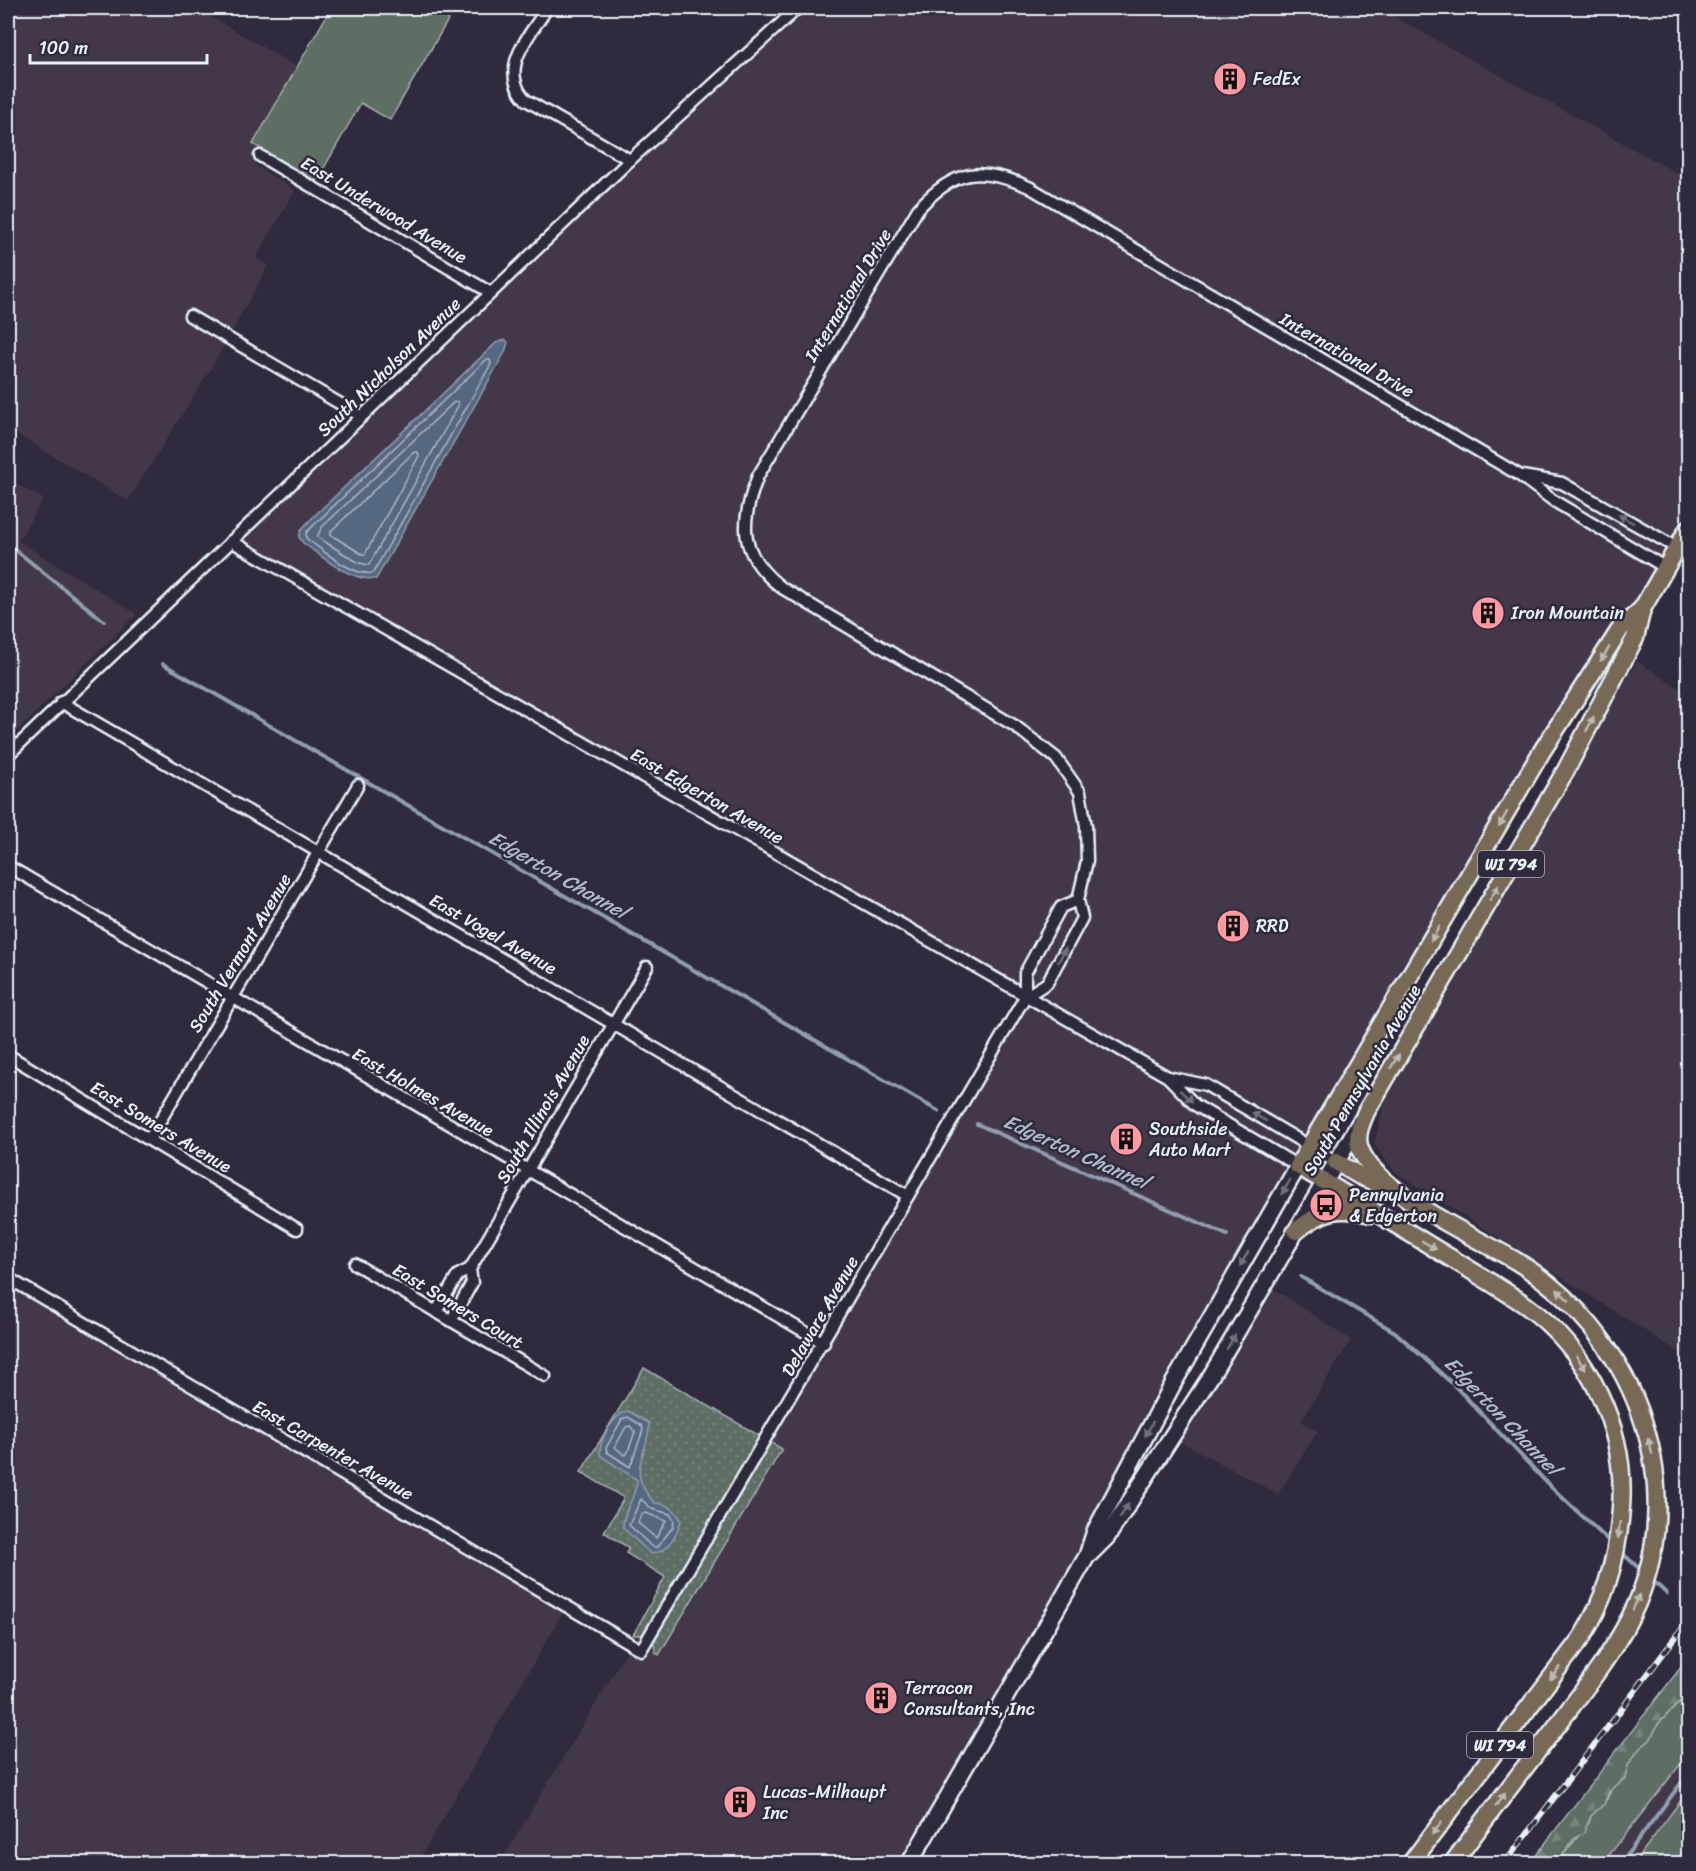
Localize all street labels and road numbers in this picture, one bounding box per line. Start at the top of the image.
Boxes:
street label: East Underwood Avenue [294,147,474,273]
street label: International Drive [795,222,901,369]
street label: South Nicholson Avenue [309,289,469,445]
street label: International Drive [1273,303,1421,407]
street label: East Edgerton Avenue [624,739,790,853]
road number: WI 794 [1478,851,1544,877]
street label: South Vermont Avenue [180,867,300,1039]
street label: East Vogel Avenue [423,884,563,984]
street label: South Pennsylvania Avenue [1294,978,1430,1182]
street label: South Illinois Avenue [487,1028,599,1190]
street label: East Holmes Avenue [346,1038,500,1146]
street label: East Somers Avenue [84,1072,238,1182]
street label: Delaware Avenue [772,1250,868,1382]
street label: East Somers Court [386,1254,530,1358]
street label: East Carpenter Avenue [246,1391,420,1509]
road number: WI 794 [1467,1732,1533,1758]

